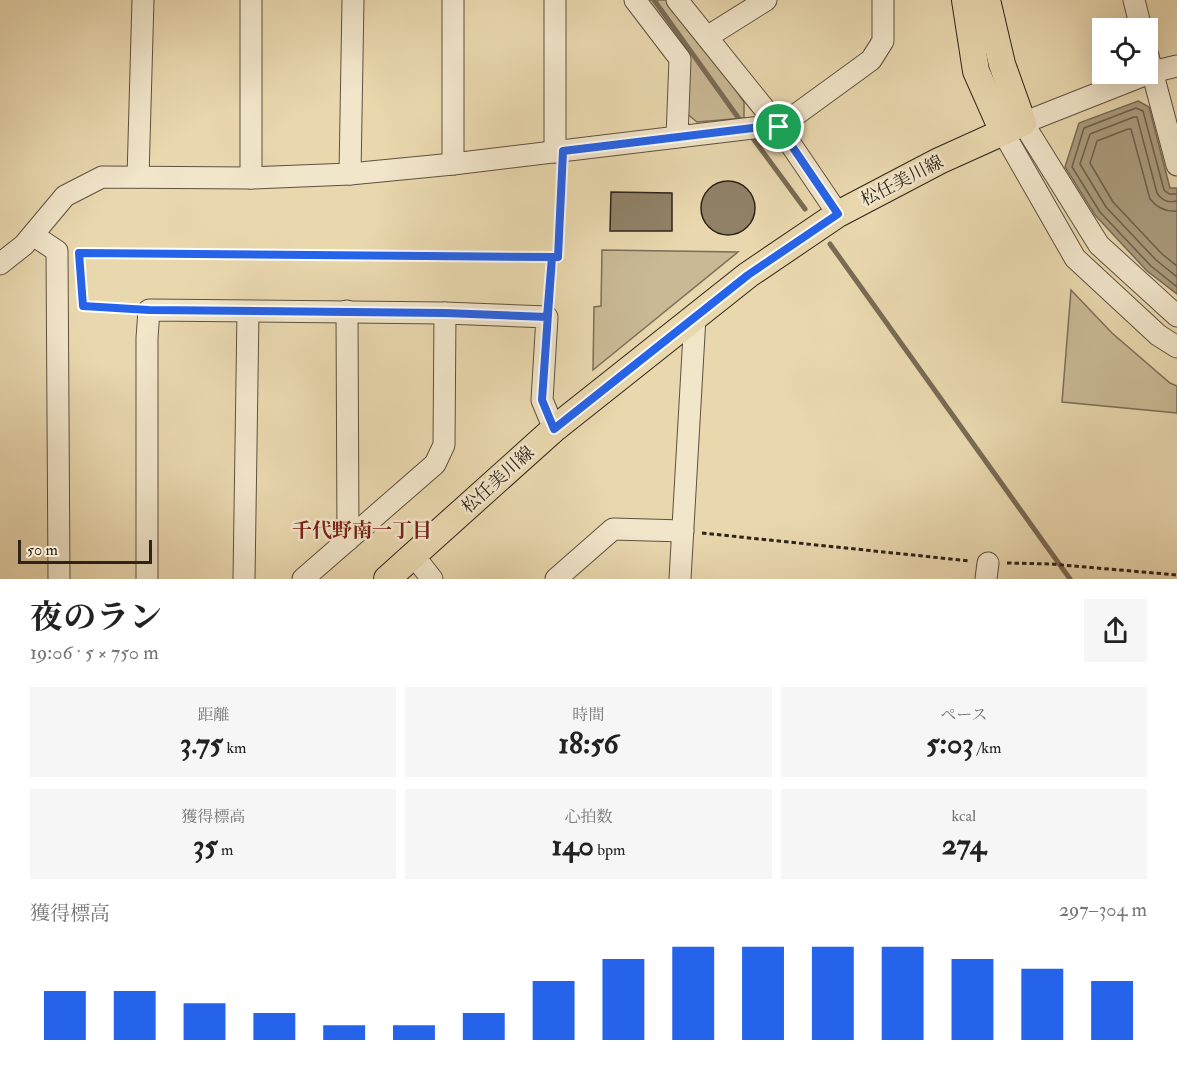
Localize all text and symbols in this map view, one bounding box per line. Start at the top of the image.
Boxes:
map controls [1092,18,1158,84]
button: locate [1092,18,1158,84]
pin [753,101,804,152]
icon: arrive [762,110,795,143]
street label: 松任美川線 [857,150,947,212]
street label: 松任美川線 [457,441,539,519]
district label: 千代野南一丁目 [292,518,432,543]
scale bar [18,537,152,564]
text: 50 m [27,540,58,560]
text: 夜のラン [30,597,162,638]
button: share [1084,599,1147,662]
text: 19:06 · 5 × 750 m [30,640,159,665]
text: 距離 [197,705,229,725]
text: 時間 [572,705,605,725]
text: ペース [940,705,987,725]
text: 3.75 [180,725,223,762]
text: 18:56 [558,725,619,762]
text: 5:03 [926,725,974,762]
text: km [223,738,246,758]
text: /km [974,738,1001,758]
text: kcal [952,806,976,826]
text: 獲得標高 [181,807,245,827]
text: 心拍数 [564,807,613,827]
text: 274 [942,826,986,863]
text: 35 [193,827,218,864]
text: 140 [552,827,594,864]
text: m [218,840,233,860]
text: bpm [594,840,625,860]
text: 297–304 m [1059,897,1147,922]
text: 獲得標高 [30,901,110,926]

